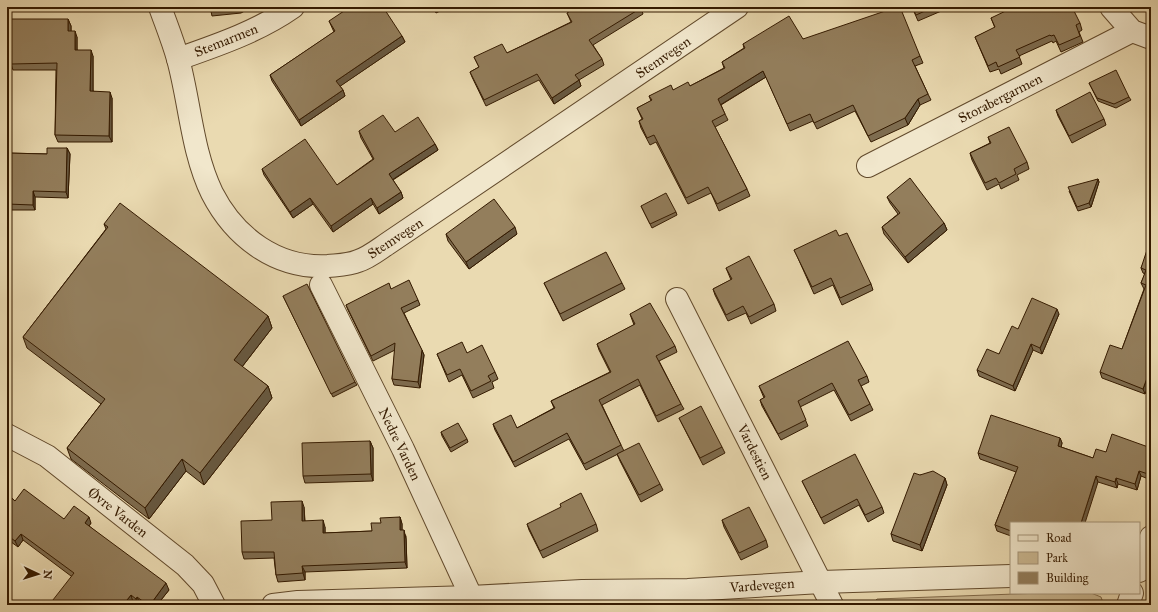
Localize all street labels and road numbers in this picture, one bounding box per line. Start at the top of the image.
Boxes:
street label: Stemarmen [192,20,261,61]
street label: Stemvegen [633,33,694,82]
street label: Storabergarmen [955,70,1045,127]
street label: Stemvegen [364,214,427,263]
street label: Nedre Varden [375,405,425,484]
street label: Vardestien [733,421,776,483]
street label: Øvre Varden [84,484,151,541]
street label: Vardevegen [728,575,795,596]

